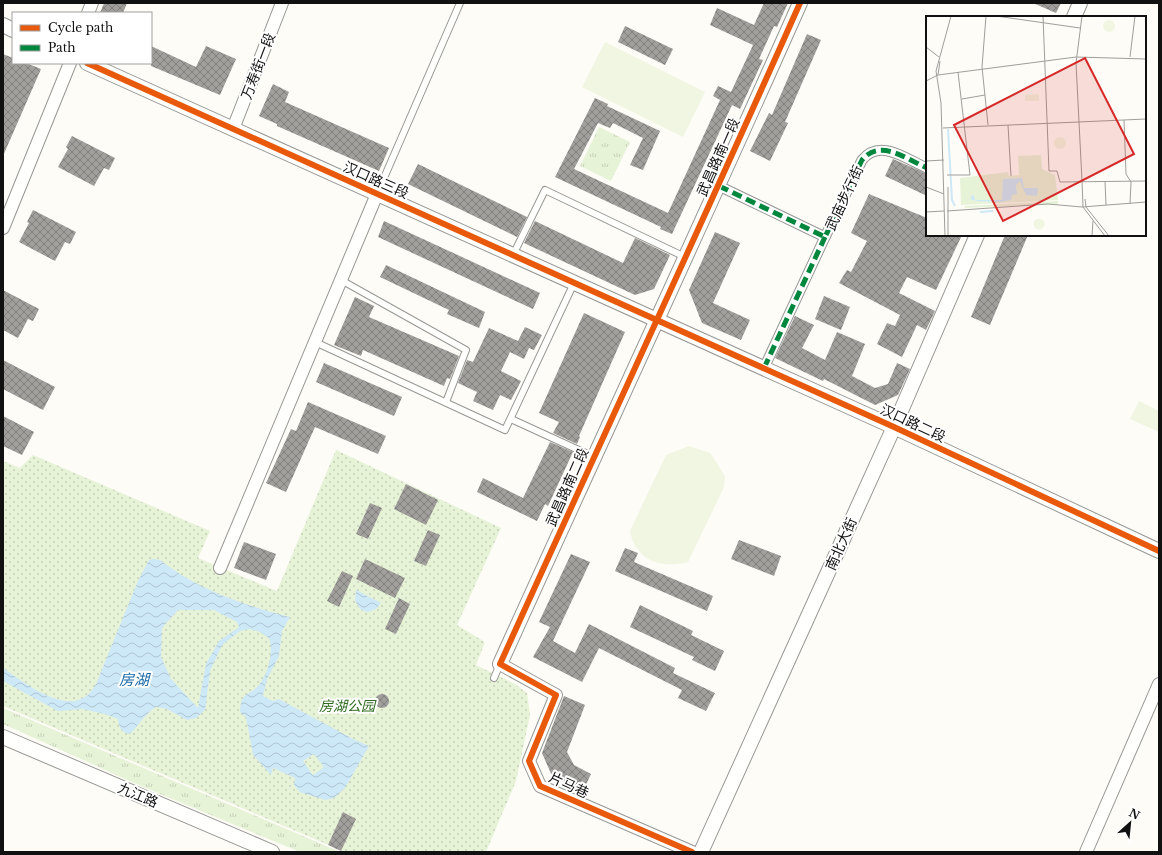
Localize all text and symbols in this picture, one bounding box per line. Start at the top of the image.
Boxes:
legend [12,12,152,64]
inset map [926,16,1146,236]
text: Cycle path [48,20,113,35]
street label: 万寿街一段 [237,30,279,102]
text: Path [48,40,76,55]
street label: 武昌路南一段 [693,115,743,199]
street label: 汉口路三段 [340,158,412,202]
street label: 武庙步行街 [821,162,867,234]
street label: 汉口路二段 [877,400,949,446]
street label: 武昌路南二段 [542,445,592,529]
street label: 南北大街 [821,515,861,573]
water label: 房湖 [119,670,151,689]
park label: 房湖公园 [319,697,377,715]
street label: 片马巷 [546,768,592,802]
street label: 九江路 [115,779,161,811]
north arrow [1110,803,1150,843]
text: N [1127,806,1143,823]

